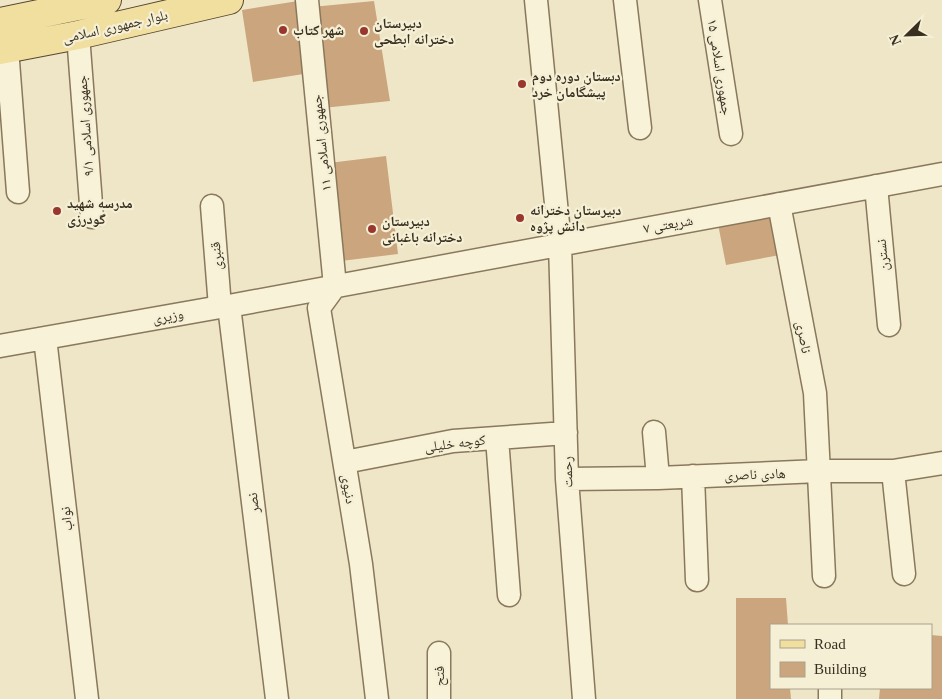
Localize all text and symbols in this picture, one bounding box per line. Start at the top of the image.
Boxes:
street label: بلوار جمهوری اسلامی [61,7,169,47]
north arrow [882,10,932,60]
place label: دبیرستان دخترانه ابطحی [374,16,454,48]
street label: جمهوری اسلامی ۱۵ [704,18,735,117]
place label: شهر کتاب [293,23,344,39]
marker: شهر کتاب [277,24,289,36]
marker: دبیرستان دخترانه ابطحی [358,25,370,37]
text: N [887,32,904,47]
place label: دبستان دوره دوم پیشگامان خرد [532,69,621,101]
street label: جمهوری اسلامی ۹/۱ [74,75,98,177]
marker: دبستان دوره دوم پیشگامان خرد [516,78,528,90]
street label: جمهوری اسلامی ۱۱ [309,94,335,192]
place label: مدرسه شهید گودرزی [67,196,133,228]
place label: دبیرستان دخترانه دانش پژوه [530,203,621,235]
marker: مدرسه شهید گودرزی [51,205,63,217]
marker: دبیرستان دخترانه دانش پژوه [514,212,526,224]
street label: شریعتی ۷ [642,213,694,237]
place label: دبیرستان دخترانه باغبانی [382,214,462,246]
marker: دبیرستان دخترانه باغبانی [366,223,378,235]
street label: نسترن [874,238,892,272]
street label: قنبری [208,241,226,271]
street label: وزیری [151,306,185,328]
street label: ناصری [792,320,814,355]
street label: کوچه خلیلی [424,432,487,456]
street label: رحمت [559,456,577,488]
street label: هادی ناصری [724,466,786,484]
street label: دنیوی [338,473,358,505]
street label: نصر [245,492,263,515]
street label: نواب [58,506,76,532]
legend [770,624,932,689]
text: Road [814,636,846,652]
text: Building [814,661,867,677]
street label: فتح [432,666,449,686]

